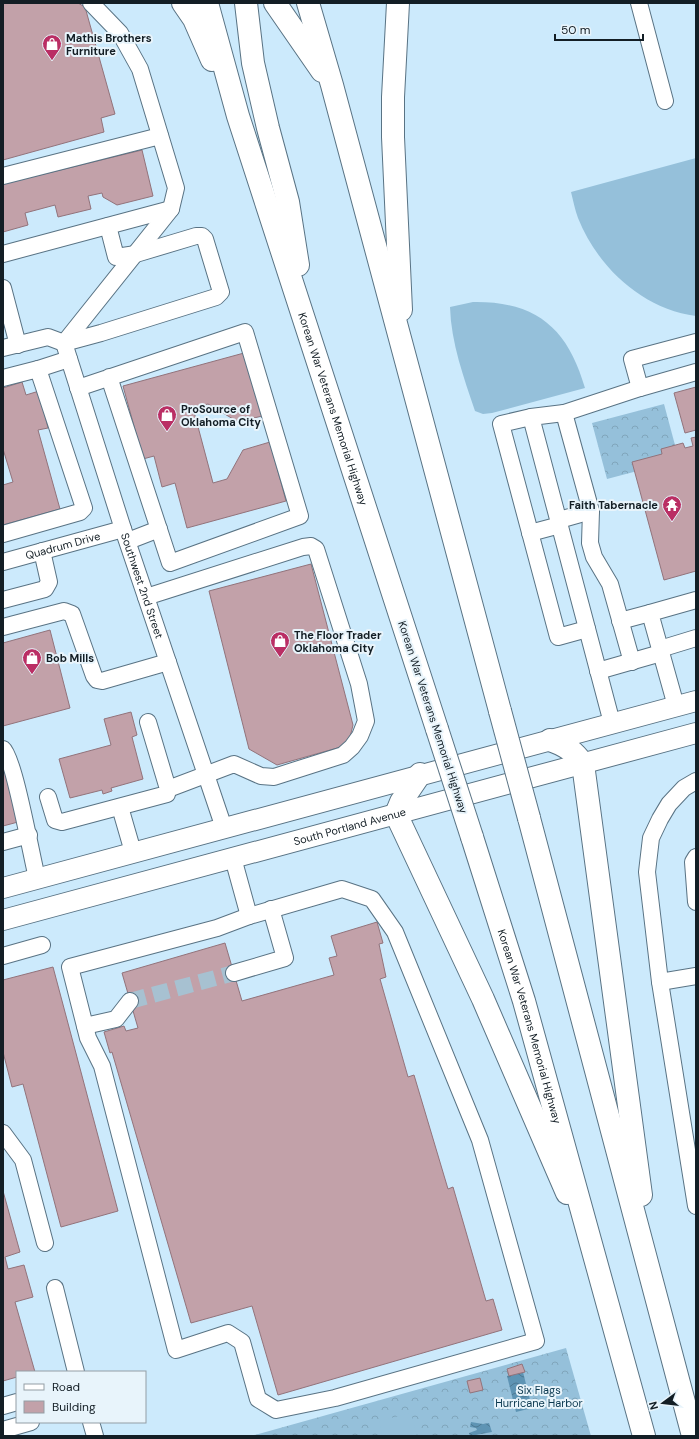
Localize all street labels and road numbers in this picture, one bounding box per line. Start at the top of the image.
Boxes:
street label: Korean War Veterans Memorial Highway [295,311,371,507]
street label: Quadrum Drive [24,529,102,563]
street label: Southwest 2nd Street [118,531,166,640]
street label: Korean War Veterans Memorial Highway [395,619,471,815]
street label: South Portland Avenue [292,805,407,848]
street label: Korean War Veterans Memorial Highway [495,927,564,1125]

